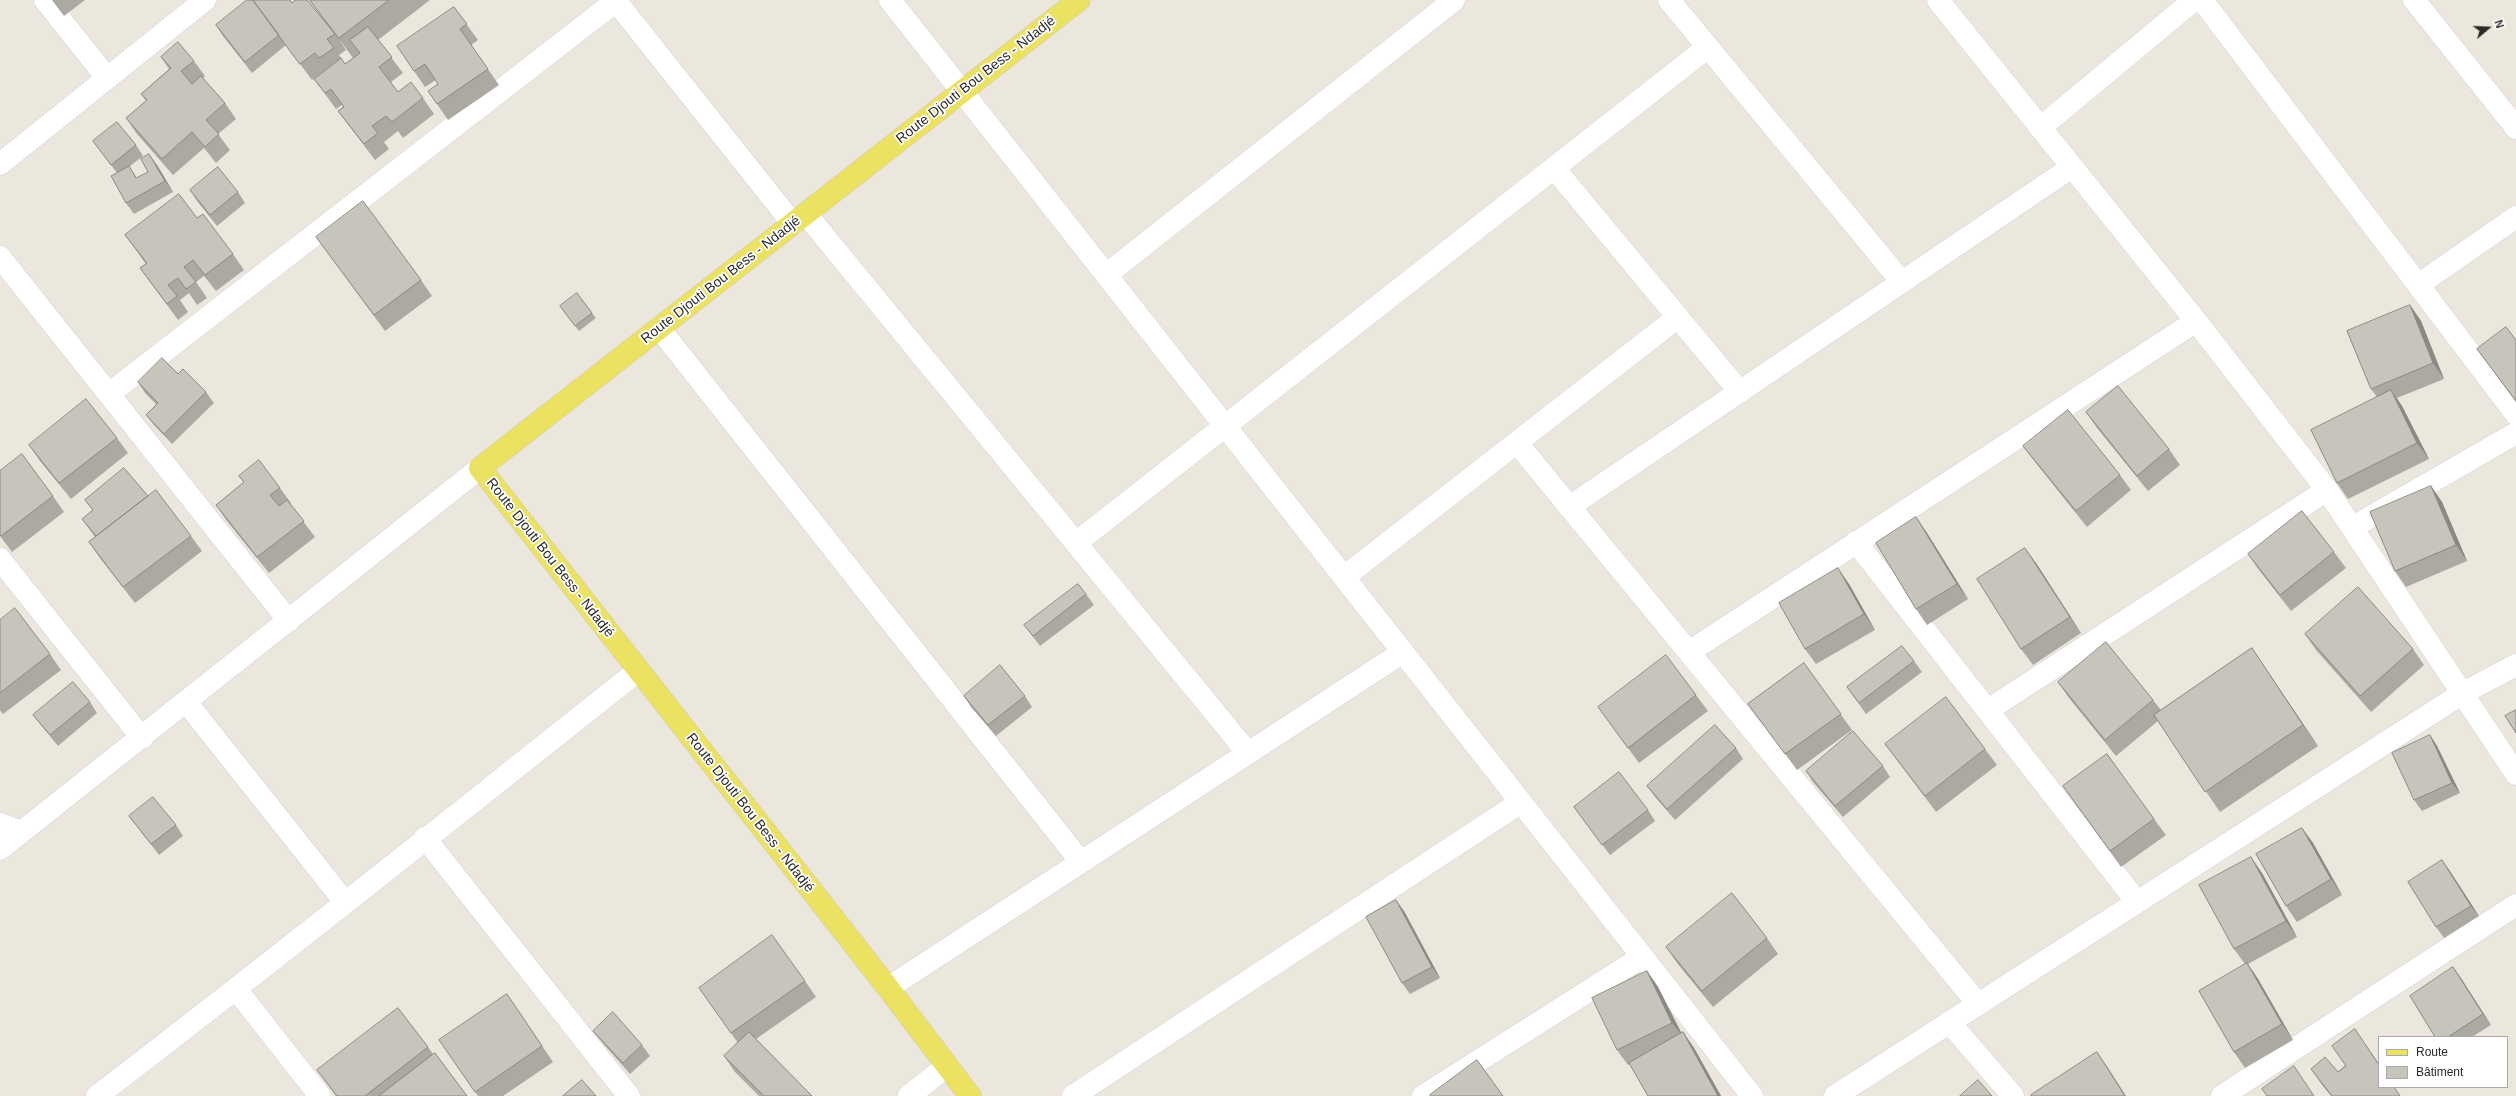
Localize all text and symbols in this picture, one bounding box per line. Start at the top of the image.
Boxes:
north arrow [2468,8,2508,48]
street label: Route Djouti Bou Bess - Ndadjé [893,13,1059,147]
text: N [2492,18,2506,30]
street label: Route Djouti Bou Bess - Ndadjé [638,213,804,347]
street label: Route Djouti Bou Bess - Ndadjé [483,475,617,641]
street label: Route Djouti Bou Bess - Ndadjé [683,730,817,896]
legend [2378,1036,2508,1088]
text: Route [2416,1045,2448,1059]
text: Bâtiment [2416,1065,2463,1079]

